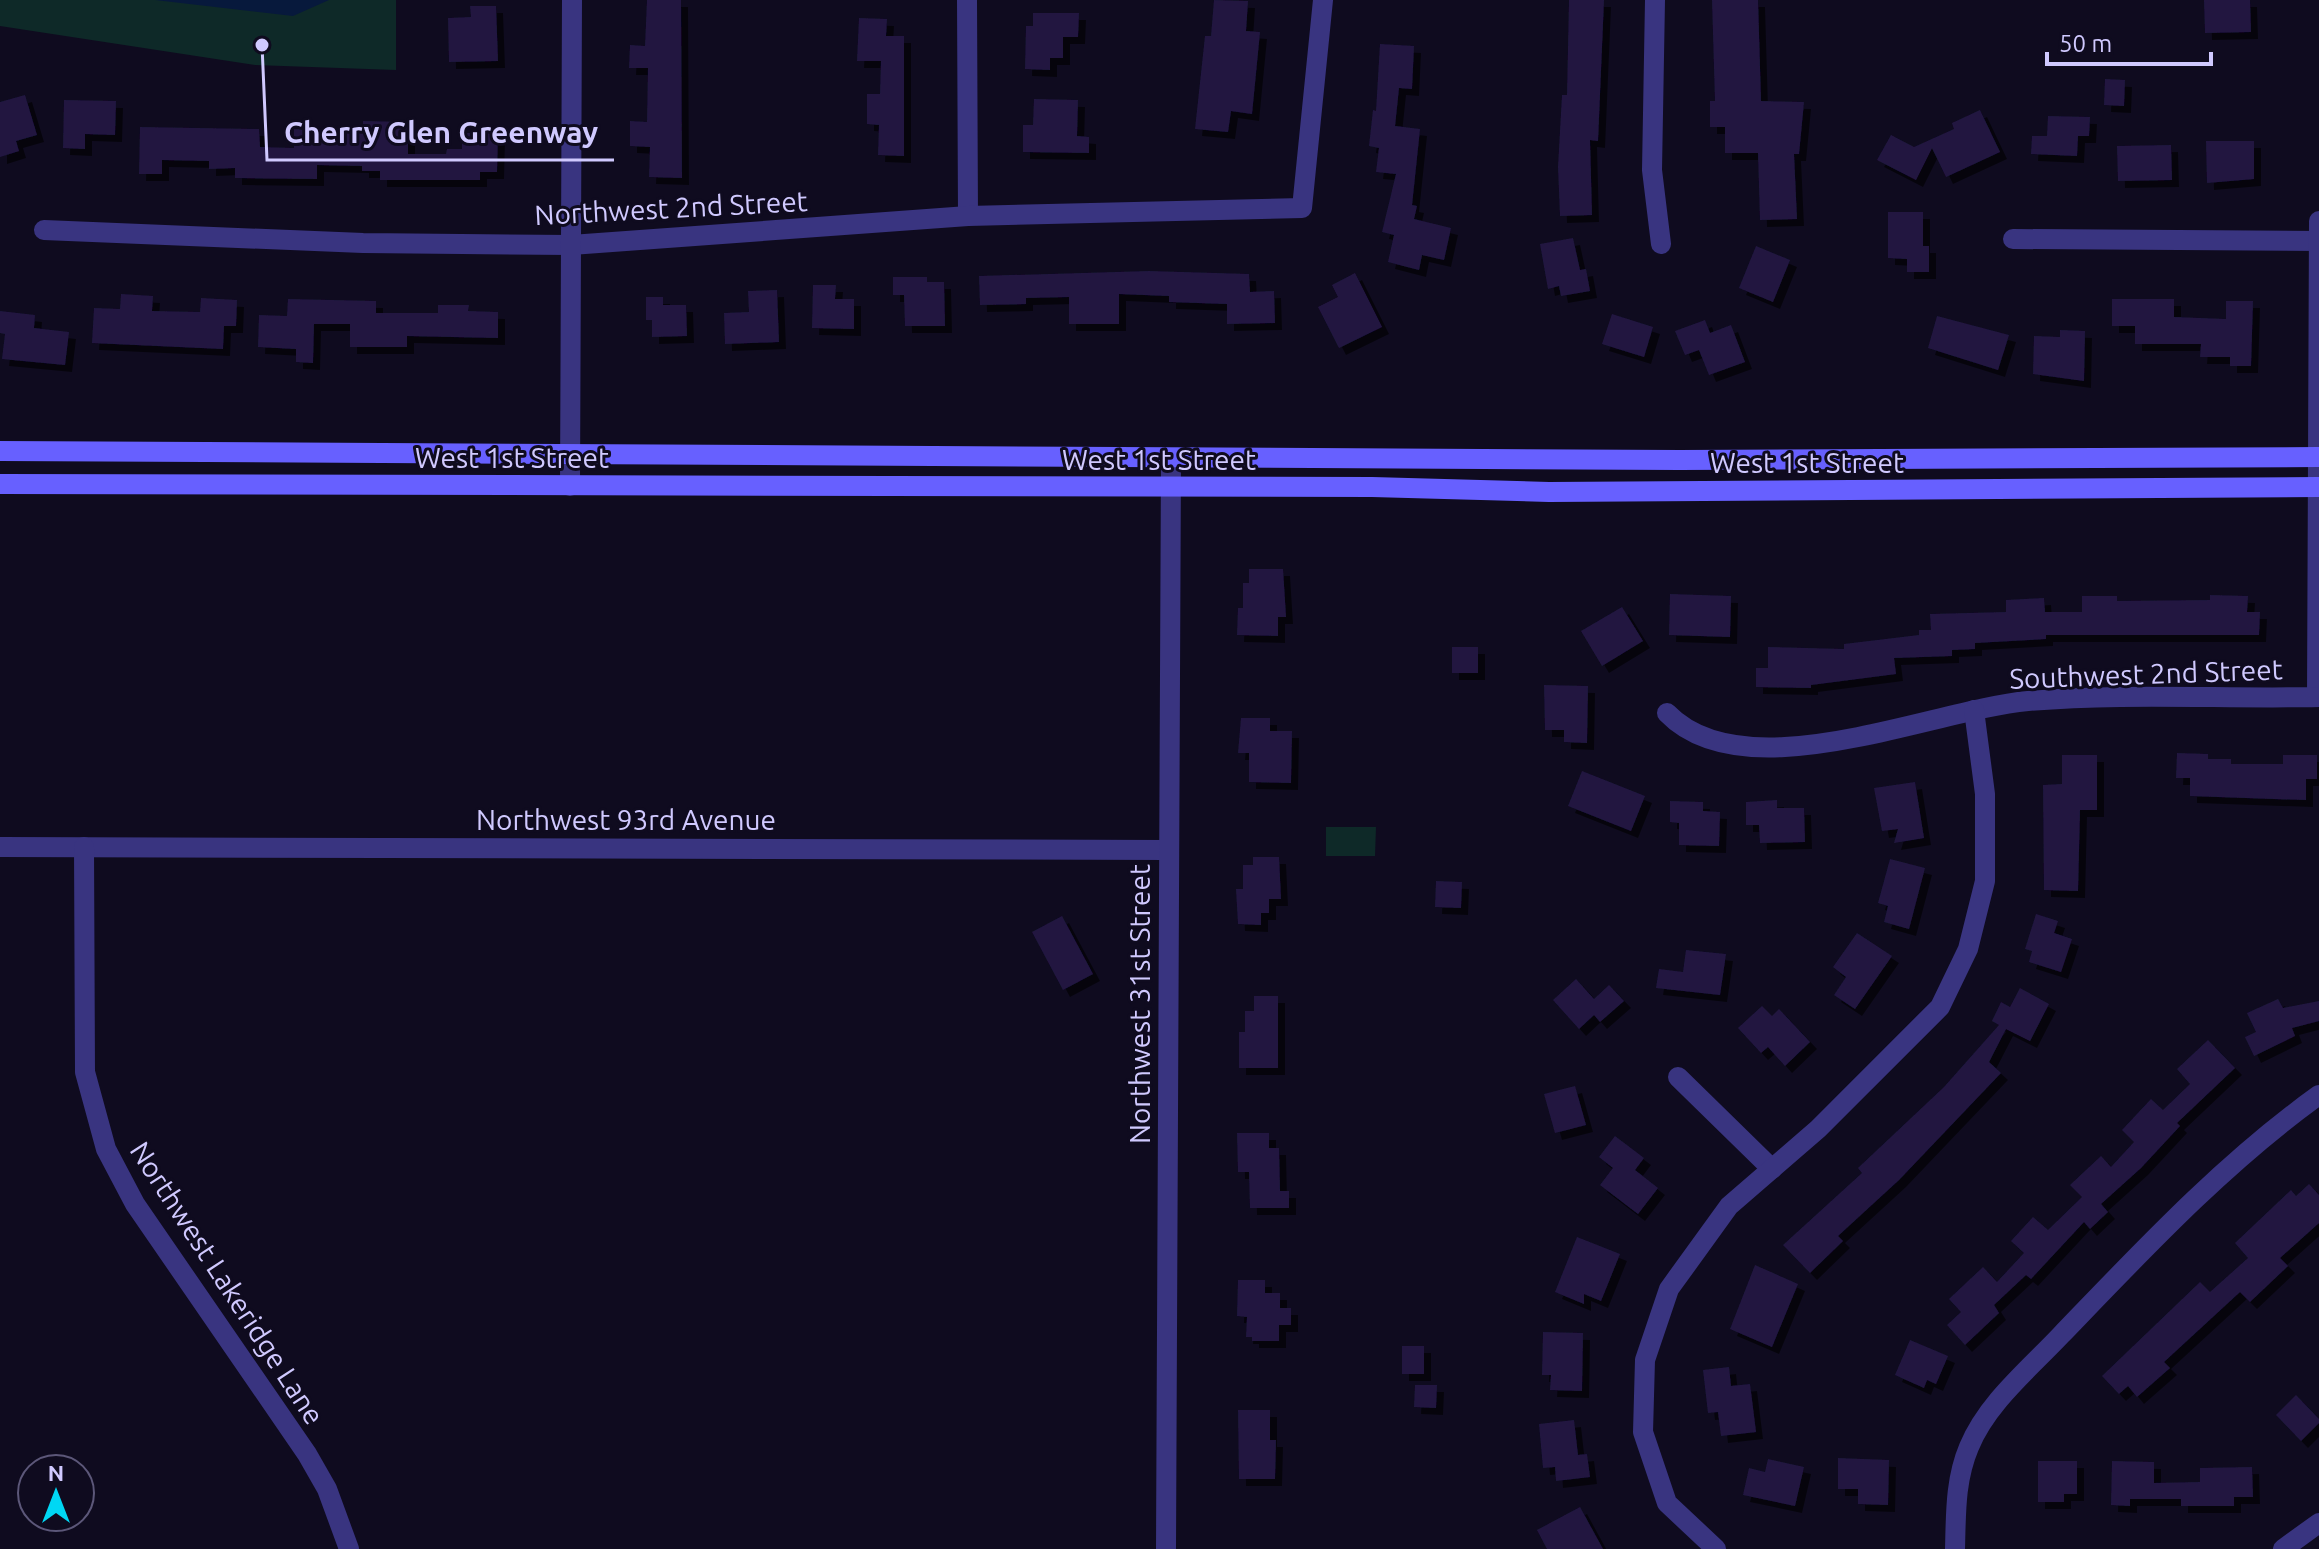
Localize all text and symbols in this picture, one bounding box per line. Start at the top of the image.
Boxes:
scale bar [2047,16,2211,66]
text: 50 m [2059,30,2112,57]
callout: Cherry Glen Greenway [267,106,614,160]
text: Cherry Glen Greenway [284,115,598,149]
street label: Northwest 2nd Street [534,185,808,230]
street label: West 1st Street [415,442,609,473]
street label: West 1st Street [1062,444,1256,475]
street label: West 1st Street [1710,447,1904,478]
street label: Southwest 2nd Street [2009,653,2283,694]
street label: Northwest 93rd Avenue [476,804,776,835]
street label: Northwest 31st Street [1124,864,1155,1144]
street label: Northwest Lakeridge Lane [124,1136,330,1430]
north arrow [16,1453,96,1533]
text: N [48,1460,64,1485]

